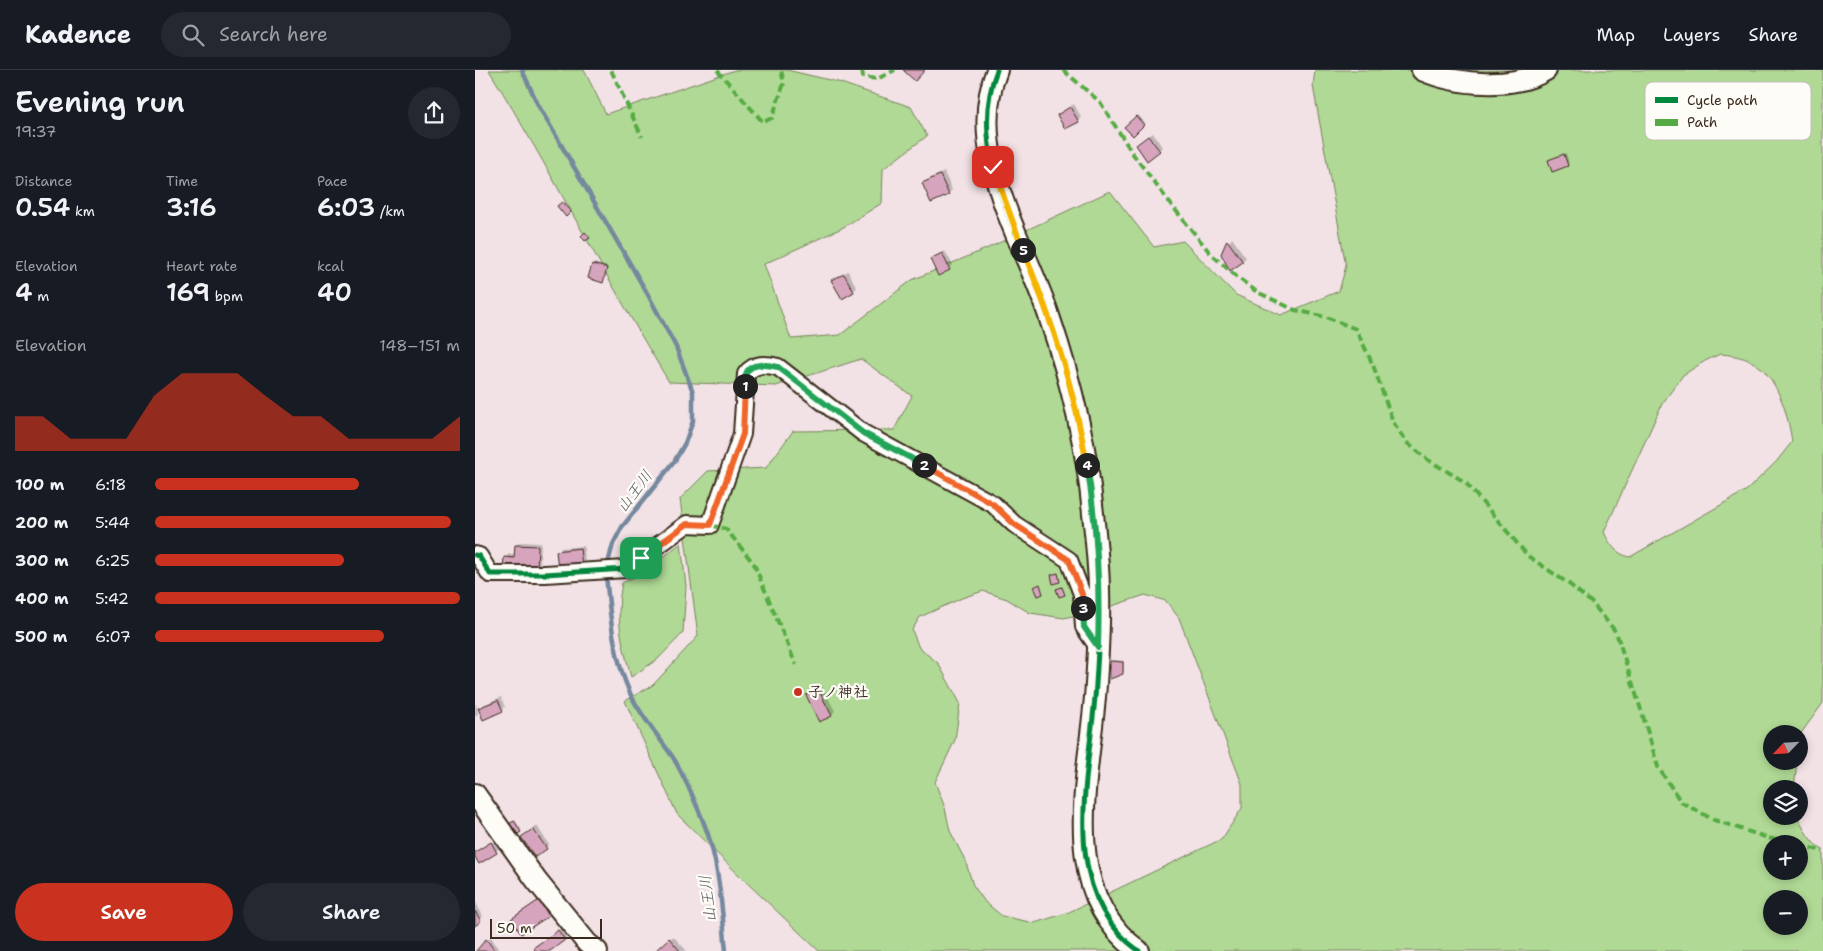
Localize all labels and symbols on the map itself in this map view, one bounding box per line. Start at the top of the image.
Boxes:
legend [1645,82,1811,140]
text: Cycle path [1687,91,1758,109]
text: Path [1687,113,1718,131]
pin [972,146,1014,188]
pin: 5 [1011,238,1035,262]
pin: 1 [733,374,757,398]
pin: 2 [911,452,937,478]
pin: 4 [1075,452,1099,478]
water label: 山王川 [612,466,657,517]
pin [620,537,662,579]
pin: 3 [1071,596,1095,620]
place label: 子ノ神社 [808,682,868,702]
marker: 子ノ神社 [792,686,804,698]
north arrow [1763,725,1807,770]
water label: 山王川 [694,874,721,924]
scale bar [490,916,603,939]

